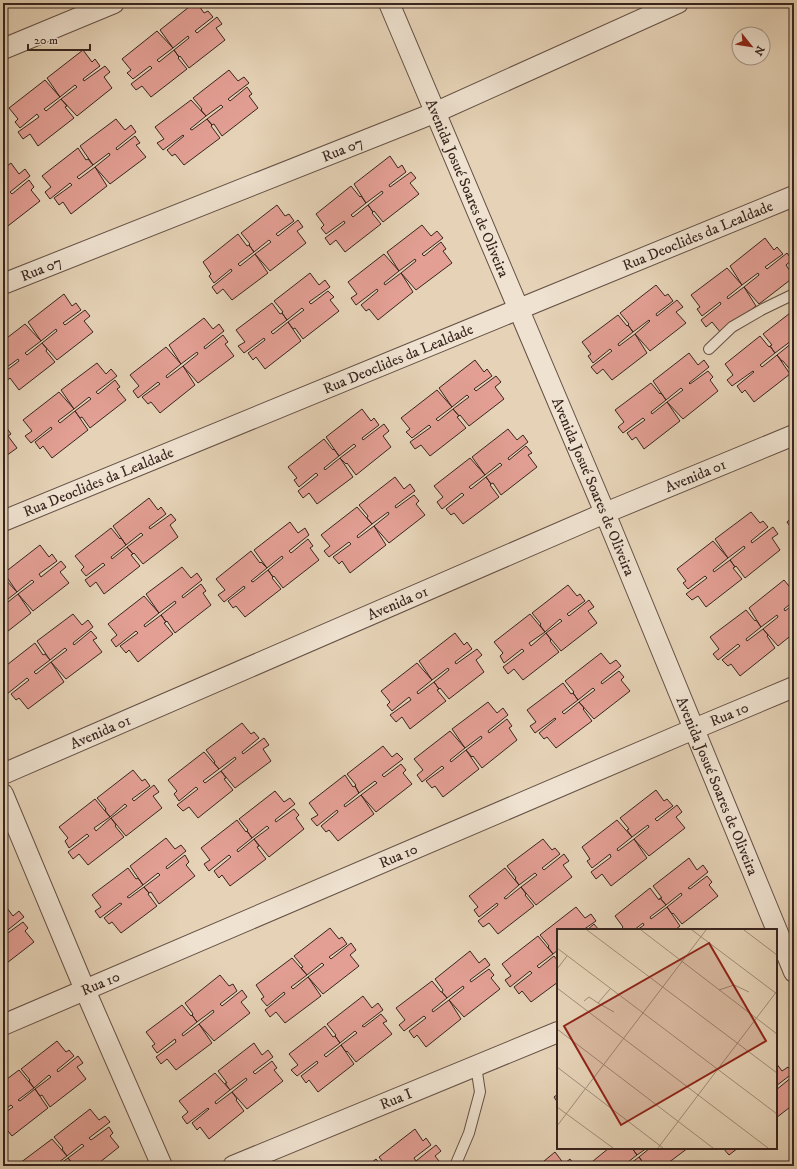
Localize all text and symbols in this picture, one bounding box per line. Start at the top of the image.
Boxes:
scale bar [28,26,90,52]
north arrow [731,26,771,66]
text: 20 m [34,33,58,48]
text: N [750,43,767,58]
street label: Avenida Josué Soares de Oliveira [421,96,513,281]
street label: Rua 07 [319,133,366,167]
street label: Rua Deoclides da Lealdade [620,197,776,275]
street label: Rua 07 [18,253,65,286]
street label: Rua Deoclides da Lealdade [320,320,476,399]
street label: Avenida Josué Soares de Oliveira [547,395,639,579]
street label: Rua Deoclides da Lealdade [20,443,177,522]
street label: Avenida 01 [662,455,729,497]
street label: Avenida 01 [364,582,431,625]
street label: Avenida Josué Soares de Oliveira [672,694,762,879]
street label: Rua 10 [707,698,752,731]
street label: Avenida 01 [67,711,134,754]
street label: Rua 10 [376,839,421,873]
inset map [557,929,777,1149]
street label: Rua 10 [78,967,123,1000]
street label: Rua I [377,1084,415,1114]

